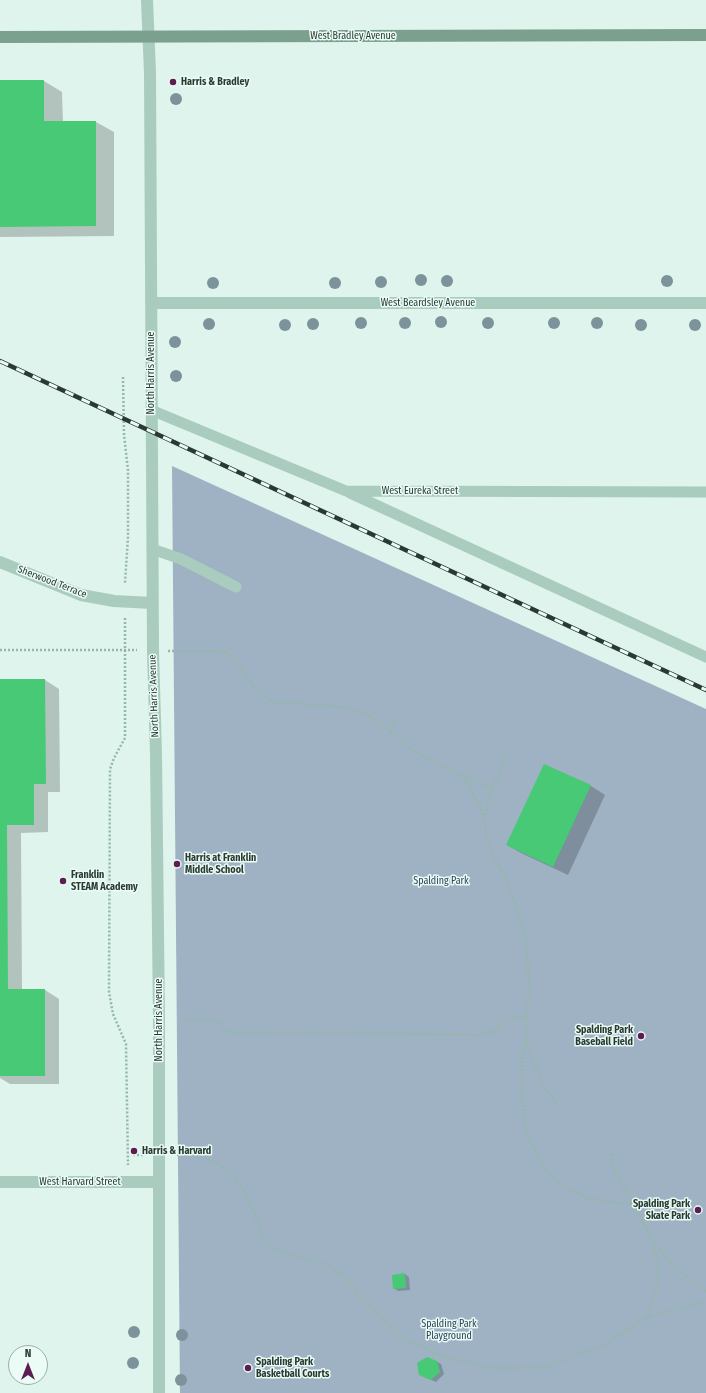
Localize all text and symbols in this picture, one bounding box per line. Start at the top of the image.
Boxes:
street label: West Bradley Avenue [310,30,396,42]
place label: Harris & Bradley [181,76,249,88]
marker: Harris & Bradley [168,77,178,87]
street label: West Beardsley Avenue [381,297,475,309]
street label: North Harris Avenue [145,332,157,414]
street label: West Eureka Street [382,485,458,497]
street label: Sherwood Terrace [16,563,88,601]
street label: North Harris Avenue [147,654,161,738]
place label: Harris at Franklin Middle School [185,852,256,876]
marker: Harris at Franklin Middle School [172,859,182,869]
place label: Franklin STEAM Academy [71,869,138,892]
park label: Spalding Park [413,875,469,887]
marker: Franklin STEAM Academy [58,876,68,886]
street label: North Harris Avenue [153,979,165,1061]
place label: Spalding Park Baseball Field [575,1024,633,1048]
marker: Spalding Park Baseball Field [636,1031,646,1041]
place label: Harris & Harvard [142,1145,211,1157]
marker: Harris & Harvard [129,1146,139,1156]
street label: West Harvard Street [39,1176,121,1188]
place label: Spalding Park Skate Park [633,1198,690,1222]
marker: Spalding Park Skate Park [693,1205,703,1215]
park label: Spalding Park Playground [421,1318,477,1342]
north arrow [8,1345,48,1385]
text: N [25,1347,31,1360]
place label: Spalding Park Basketball Courts [256,1356,329,1380]
marker: Spalding Park Basketball Courts [243,1363,253,1373]

